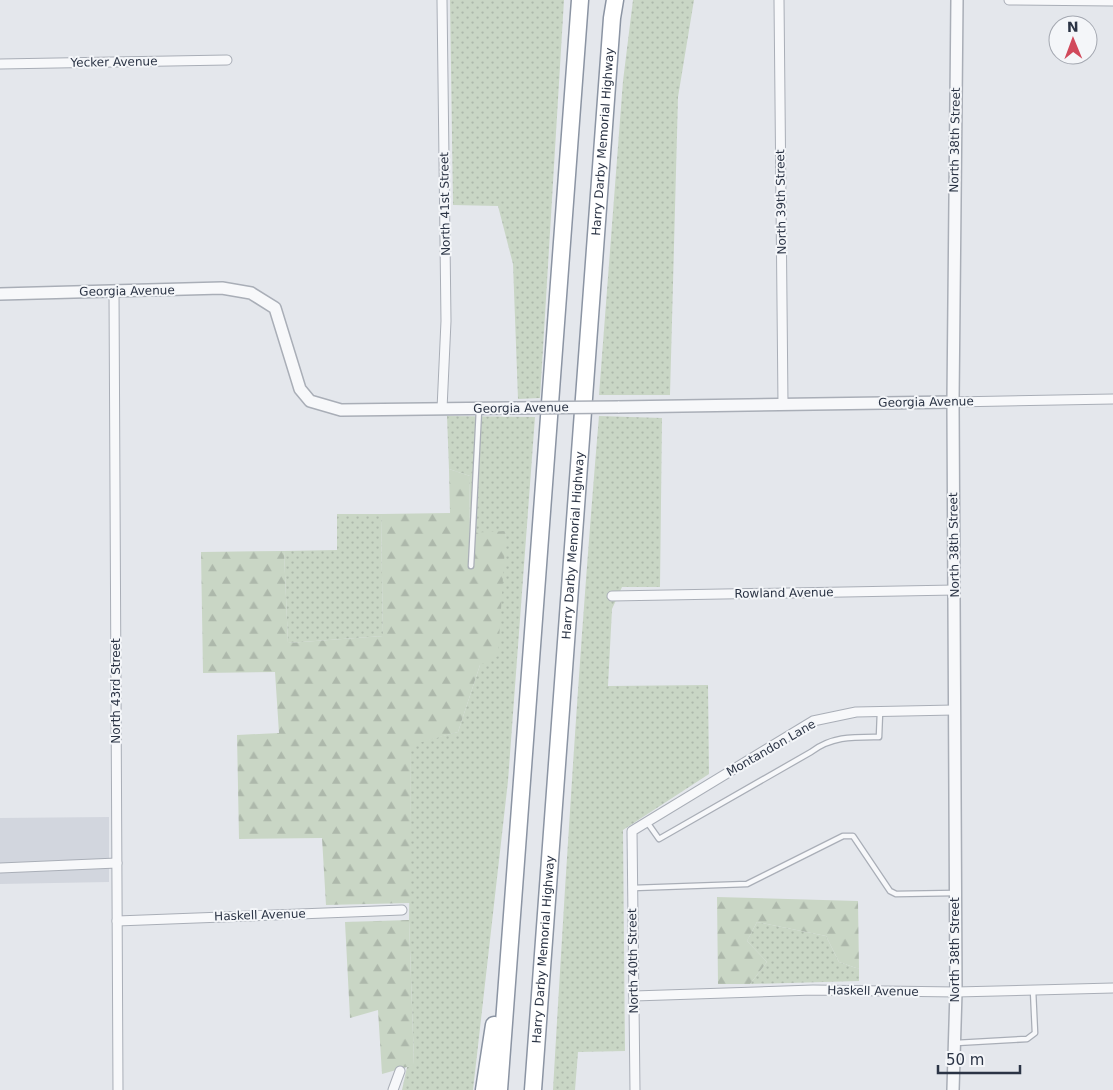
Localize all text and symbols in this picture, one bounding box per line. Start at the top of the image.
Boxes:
north arrow [1048,15,1098,65]
text: N [1067,19,1079,35]
street label: Harry Darby Memorial Highway [589,47,617,236]
street label: Yecker Avenue [69,54,158,70]
street label: North 38th Street [947,87,963,193]
street label: North 39th Street [773,149,789,255]
street label: North 41st Street [437,152,453,256]
street label: Georgia Avenue [79,283,175,299]
street label: Georgia Avenue [878,394,974,410]
street label: Georgia Avenue [473,400,569,416]
street label: Harry Darby Memorial Highway [559,451,587,640]
street label: North 38th Street [946,492,962,598]
street label: Rowland Avenue [734,585,834,601]
street label: North 43rd Street [109,638,123,744]
street label: Montandon Lane [724,717,818,779]
street label: Harry Darby Memorial Highway [529,855,557,1044]
street label: North 38th Street [948,897,962,1003]
street label: Haskell Avenue [214,906,306,924]
street label: North 40th Street [625,908,641,1014]
street label: Haskell Avenue [827,983,919,999]
scale bar [938,1042,1020,1074]
text: 50 m [946,1051,984,1069]

